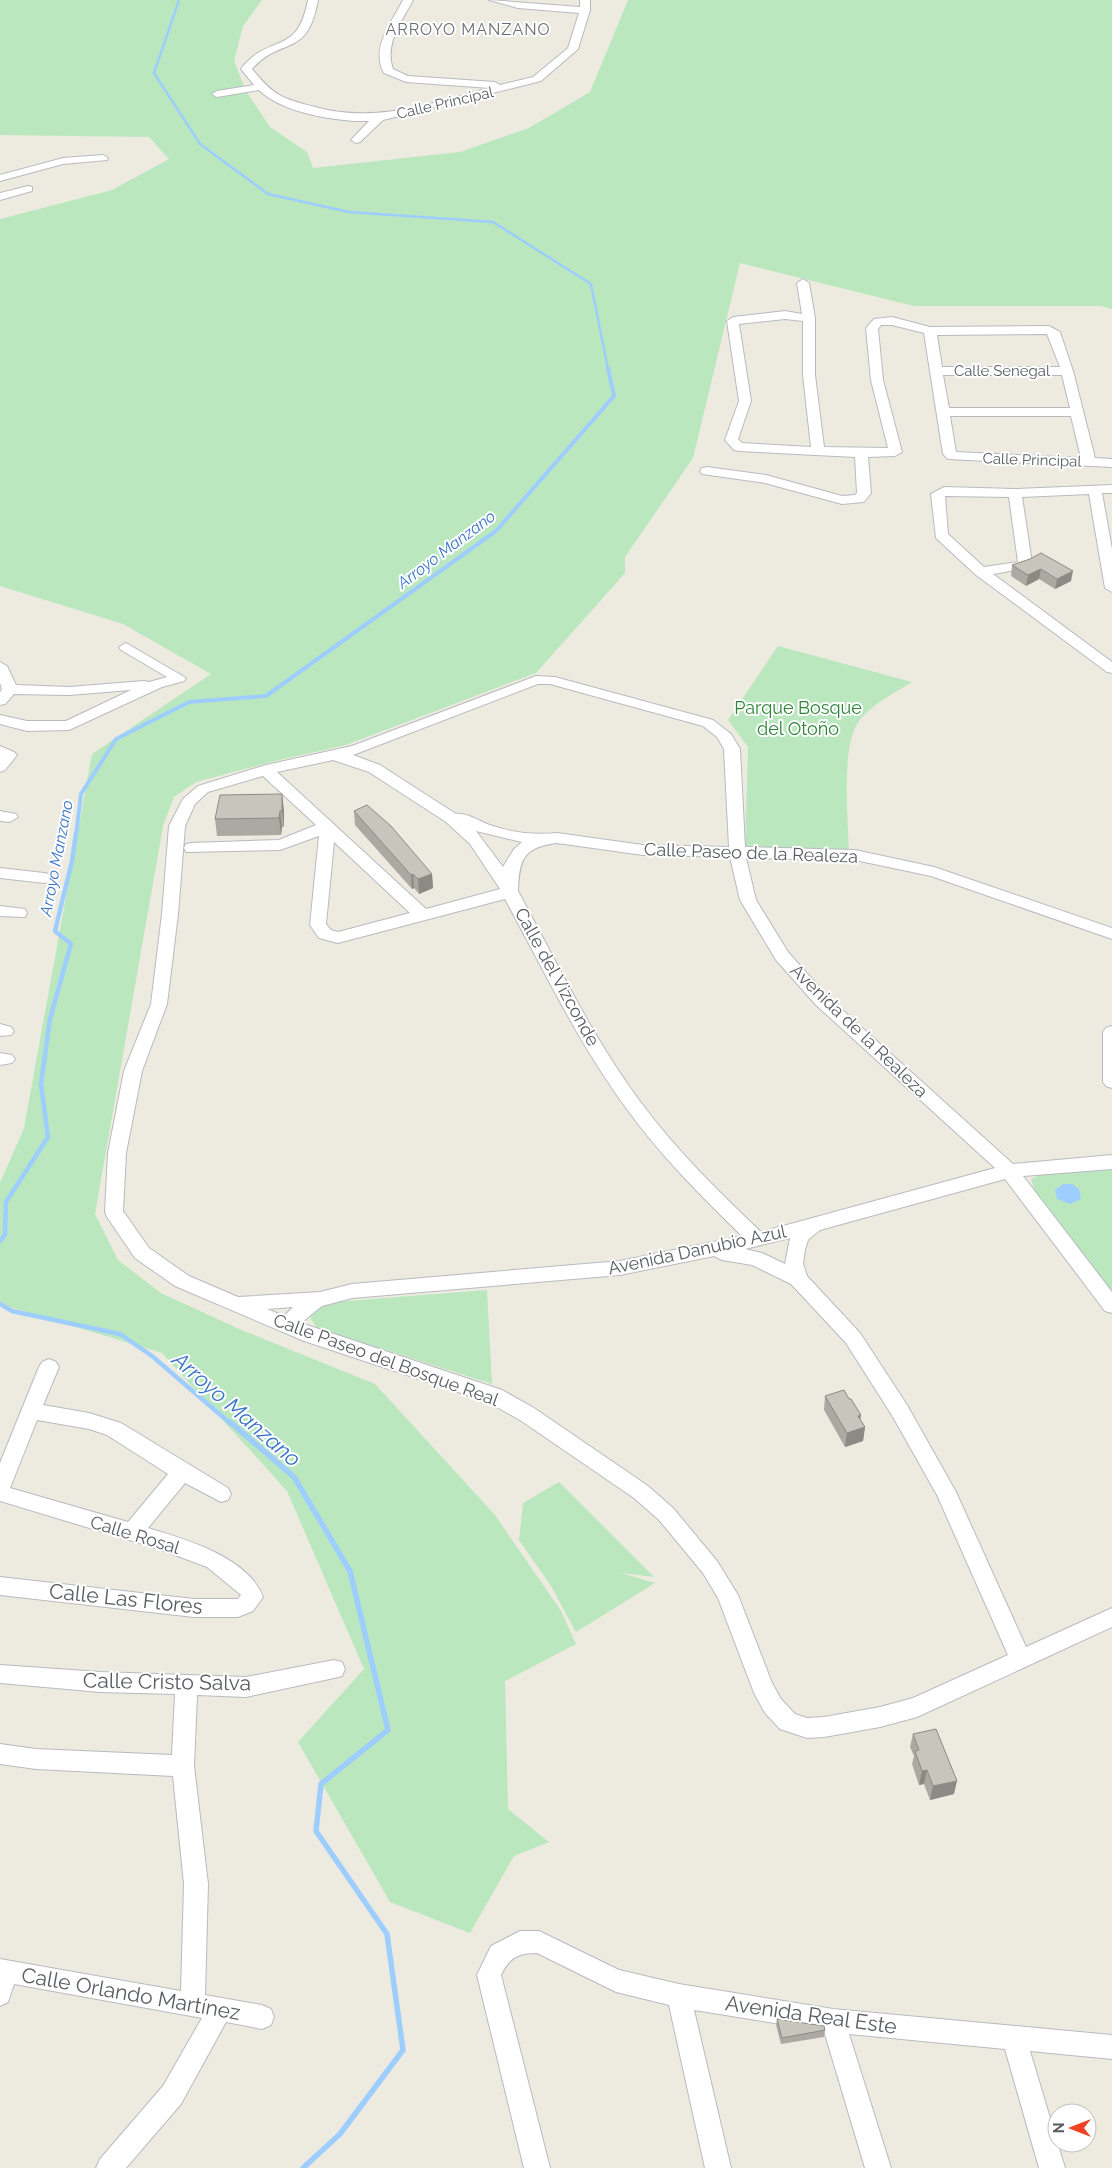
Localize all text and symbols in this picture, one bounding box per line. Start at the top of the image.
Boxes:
district label: ARROYO MANZANO [385,20,551,39]
street label: Calle Principal [395,83,496,123]
street label: Calle Senegal [954,362,1051,380]
street label: Calle Principal [982,449,1083,471]
water label: Arroyo Manzano [393,506,499,593]
park label: Parque Bosque del Otoño [734,697,862,739]
water label: Arroyo Manzano [36,799,77,919]
street label: Calle Paseo de la Realeza [644,838,858,867]
street label: Calle del Vizconde [511,904,604,1050]
street label: Avenida de la Realeza [786,960,932,1102]
street label: Avenida Danubio Azul [606,1220,788,1279]
street label: Calle Paseo del Bosque Real [271,1309,502,1410]
water label: Arroyo Manzano [167,1345,307,1472]
street label: Calle Rosal [88,1511,183,1558]
street label: Calle Las Flores [48,1578,204,1619]
street label: Calle Cristo Salva [83,1668,251,1695]
street label: Calle Orlando Martínez [20,1962,242,2025]
street label: Avenida Real Este [724,1990,898,2039]
north arrow [1047,2103,1097,2153]
text: N [1051,2123,1067,2133]

